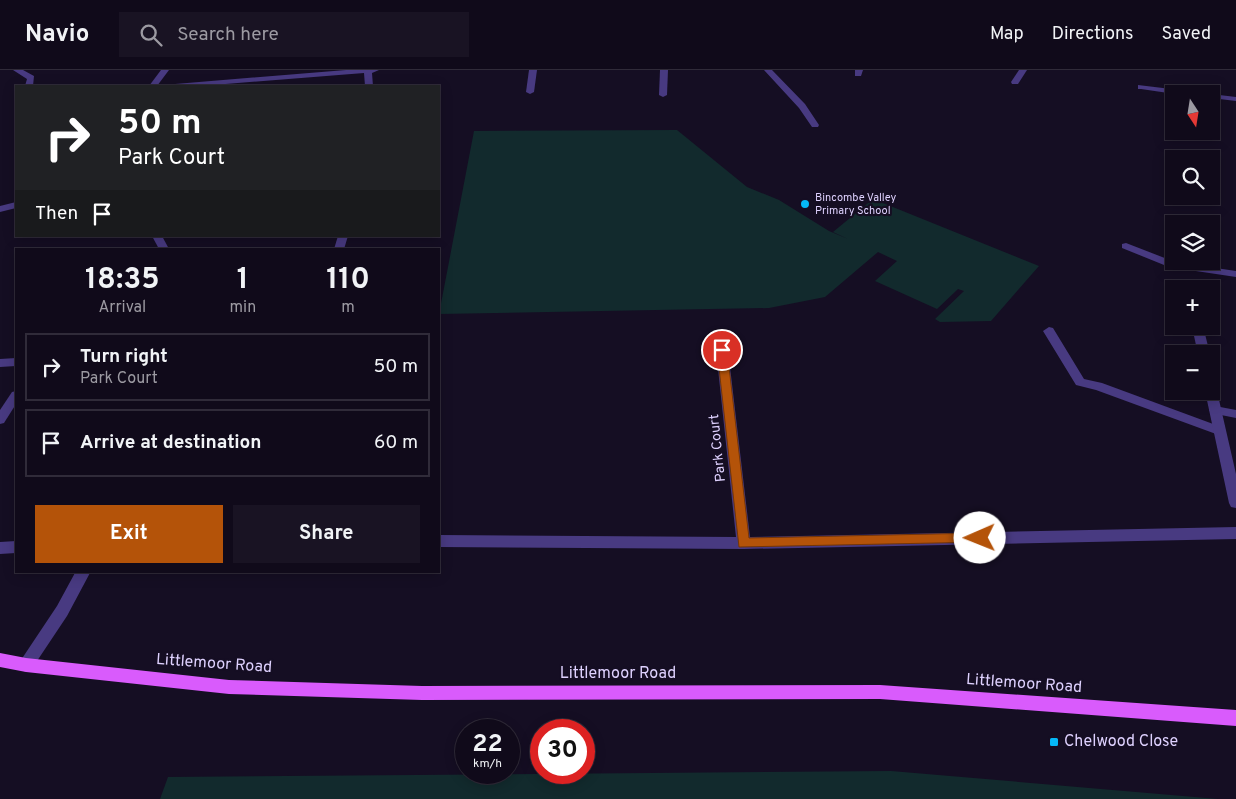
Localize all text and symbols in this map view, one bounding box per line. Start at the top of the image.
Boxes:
search box [119,12,469,57]
text: Navio [25,20,89,50]
icon: search [137,21,165,49]
text: Search here [177,23,279,47]
text: Map [990,23,1024,46]
text: Directions [1052,23,1134,46]
text: Saved [1162,23,1211,46]
north arrow [1165,85,1220,140]
map controls [1165,85,1220,400]
text: 50 m [118,102,202,146]
icon: right [35,105,100,170]
text: Park Court [118,145,225,172]
button: search [1165,150,1220,205]
place label: Bincombe Valley Primary School [815,191,896,218]
marker: Bincombe Valley Primary School [799,198,811,210]
icon: arrive [88,200,116,228]
text: Then [35,202,78,226]
button: layers [1165,215,1220,270]
text: 18:35 [85,262,160,299]
text: 1 [237,262,249,299]
text: 110 [326,262,370,299]
button: + [1165,280,1220,335]
text: Arrival [98,298,146,318]
text: min [230,298,256,318]
text: m [341,298,355,318]
pin [701,329,743,371]
icon: arrive [708,336,736,364]
text: Turn right [80,345,168,369]
button: − [1165,345,1220,400]
icon: right [37,353,65,381]
text: 50 m [373,355,418,379]
text: Park Court [80,369,158,389]
street label: Park Court [706,413,730,483]
icon: arrive [37,429,65,457]
text: Arrive at destination [80,431,261,455]
text: 60 m [374,431,418,455]
button: Exit [35,505,223,563]
button: Share [233,505,420,563]
position arrow [953,511,1005,563]
street label: Littlemoor Road [155,650,273,678]
street label: Littlemoor Road [560,664,676,684]
street label: Littlemoor Road [965,670,1083,698]
speed limit sign: 30 [530,719,595,784]
text: 22 [472,729,503,761]
place label: Chelwood Close [1064,732,1178,752]
marker: Chelwood Close [1048,736,1060,748]
text: km/h [473,756,502,772]

